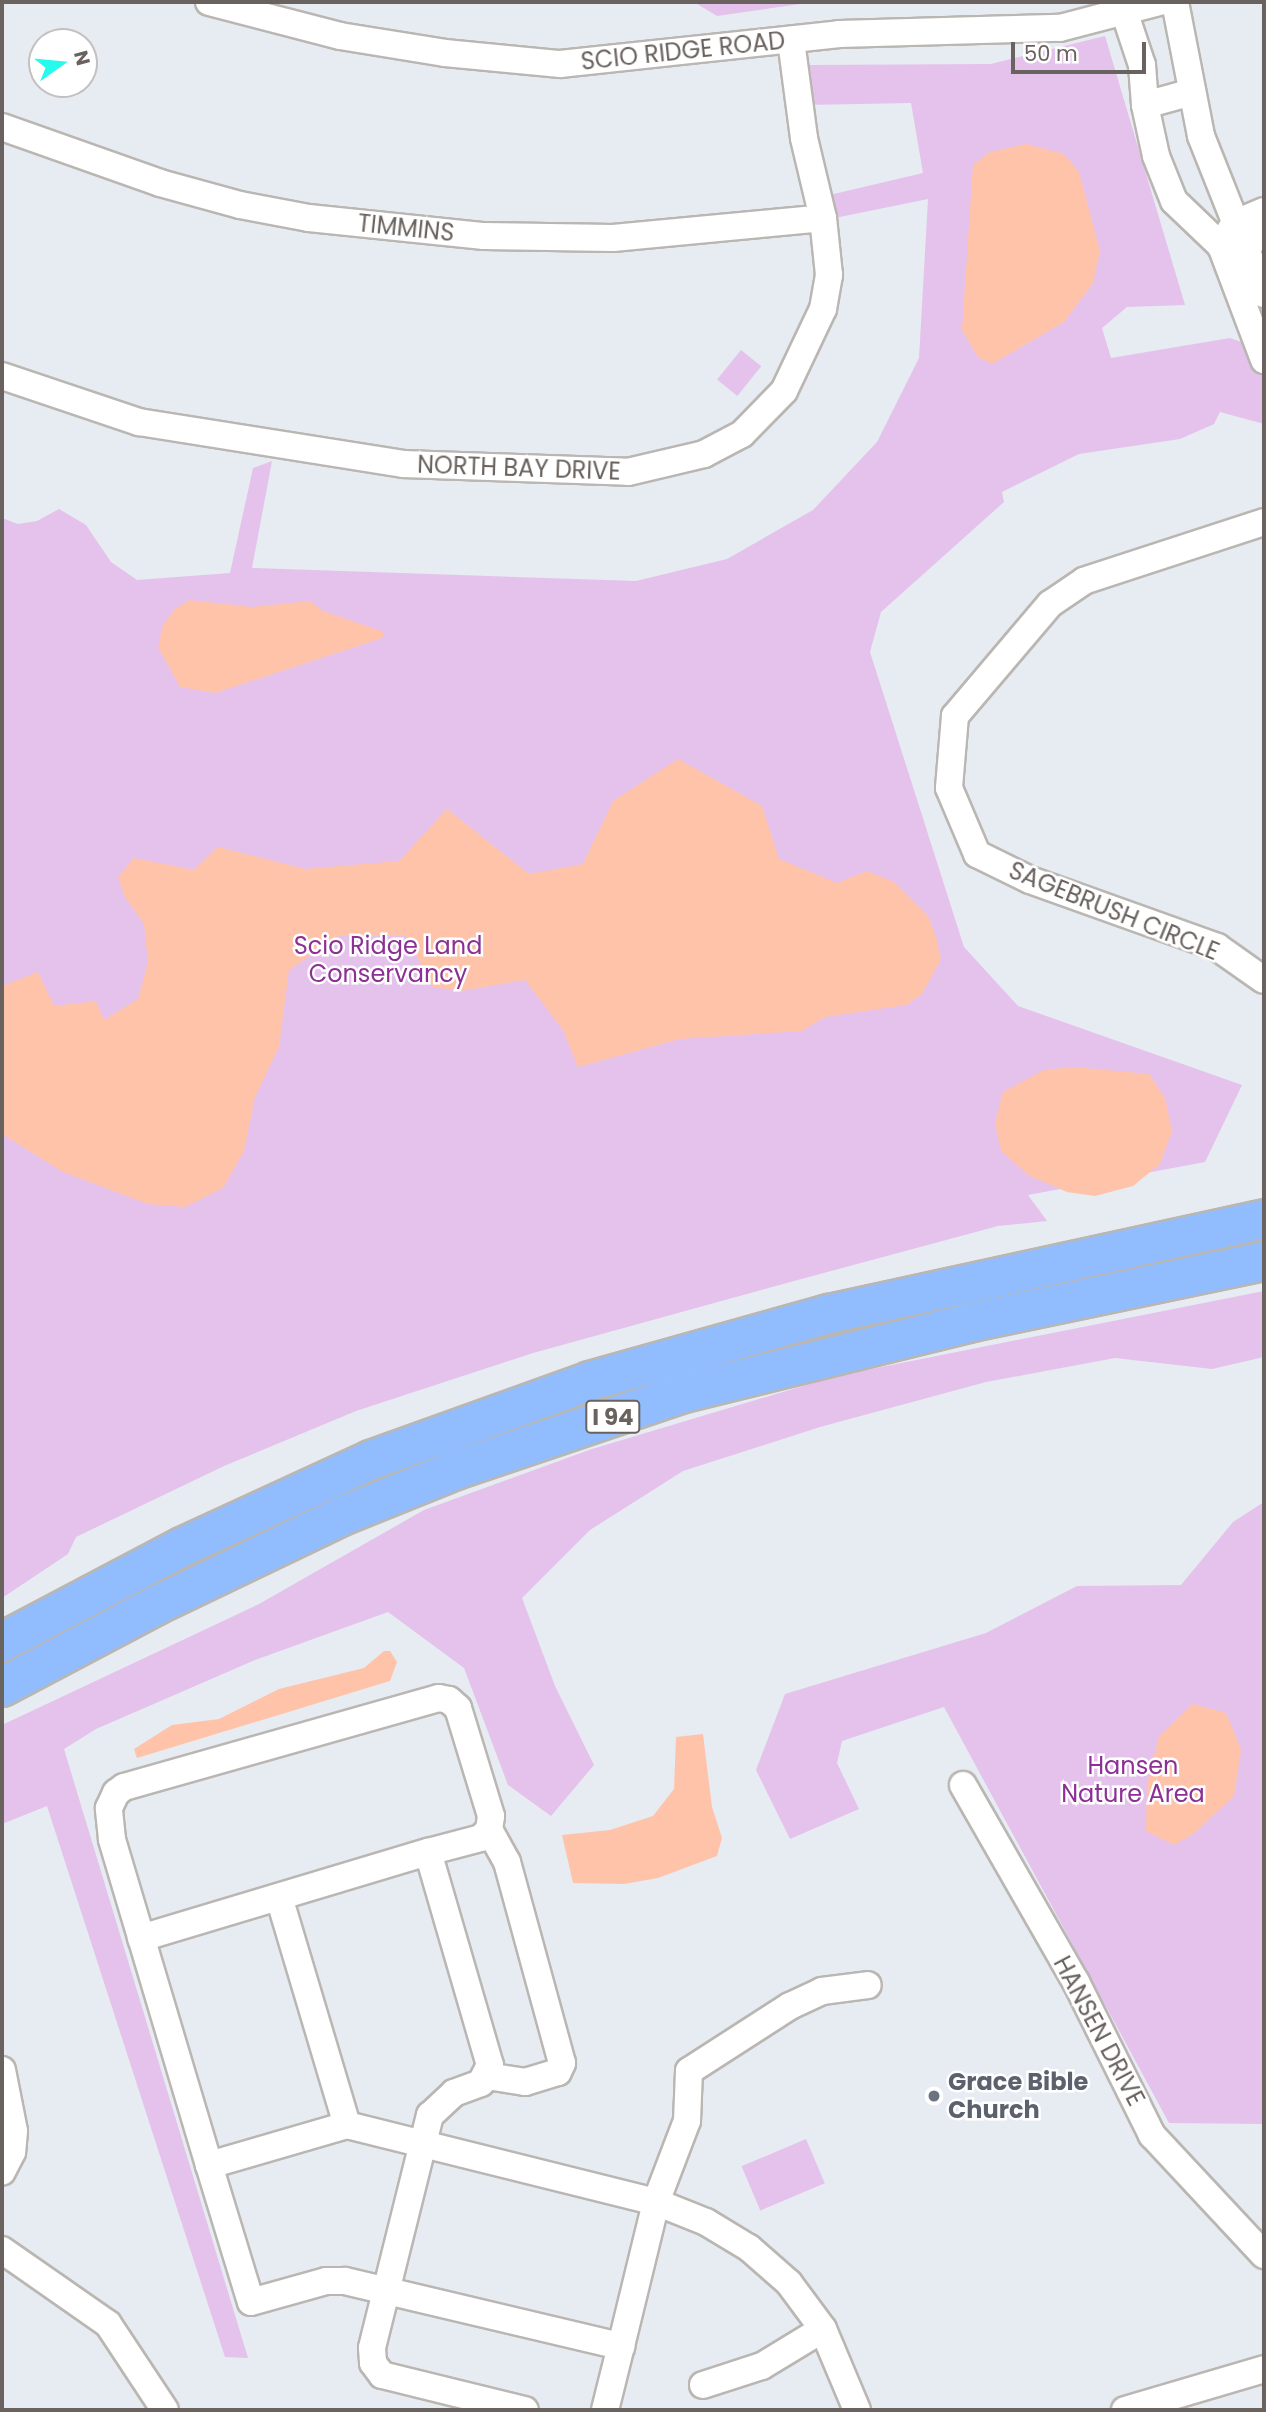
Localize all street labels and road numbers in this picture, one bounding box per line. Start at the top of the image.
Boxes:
street label: SCIO RIDGE ROAD [579,26,787,76]
street label: TIMMINS [356,209,456,247]
street label: NORTH BAY DRIVE [417,450,621,486]
street label: SAGEBRUSH CIRCLE [1005,856,1223,966]
road number: I 94 [585,1398,641,1436]
street label: HANSEN DRIVE [1047,1951,1151,2111]

